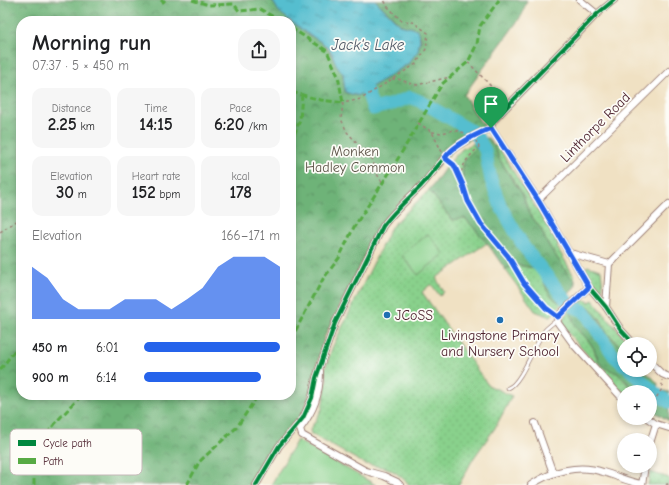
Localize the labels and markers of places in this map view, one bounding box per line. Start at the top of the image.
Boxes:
pin [474,87,508,128]
place label: JCoSS [395,307,433,324]
marker: JCoSS [382,310,392,320]
marker: Livingstone Primary and Nursery School [495,315,505,325]
place label: Livingstone Primary and Nursery School [441,327,560,360]

